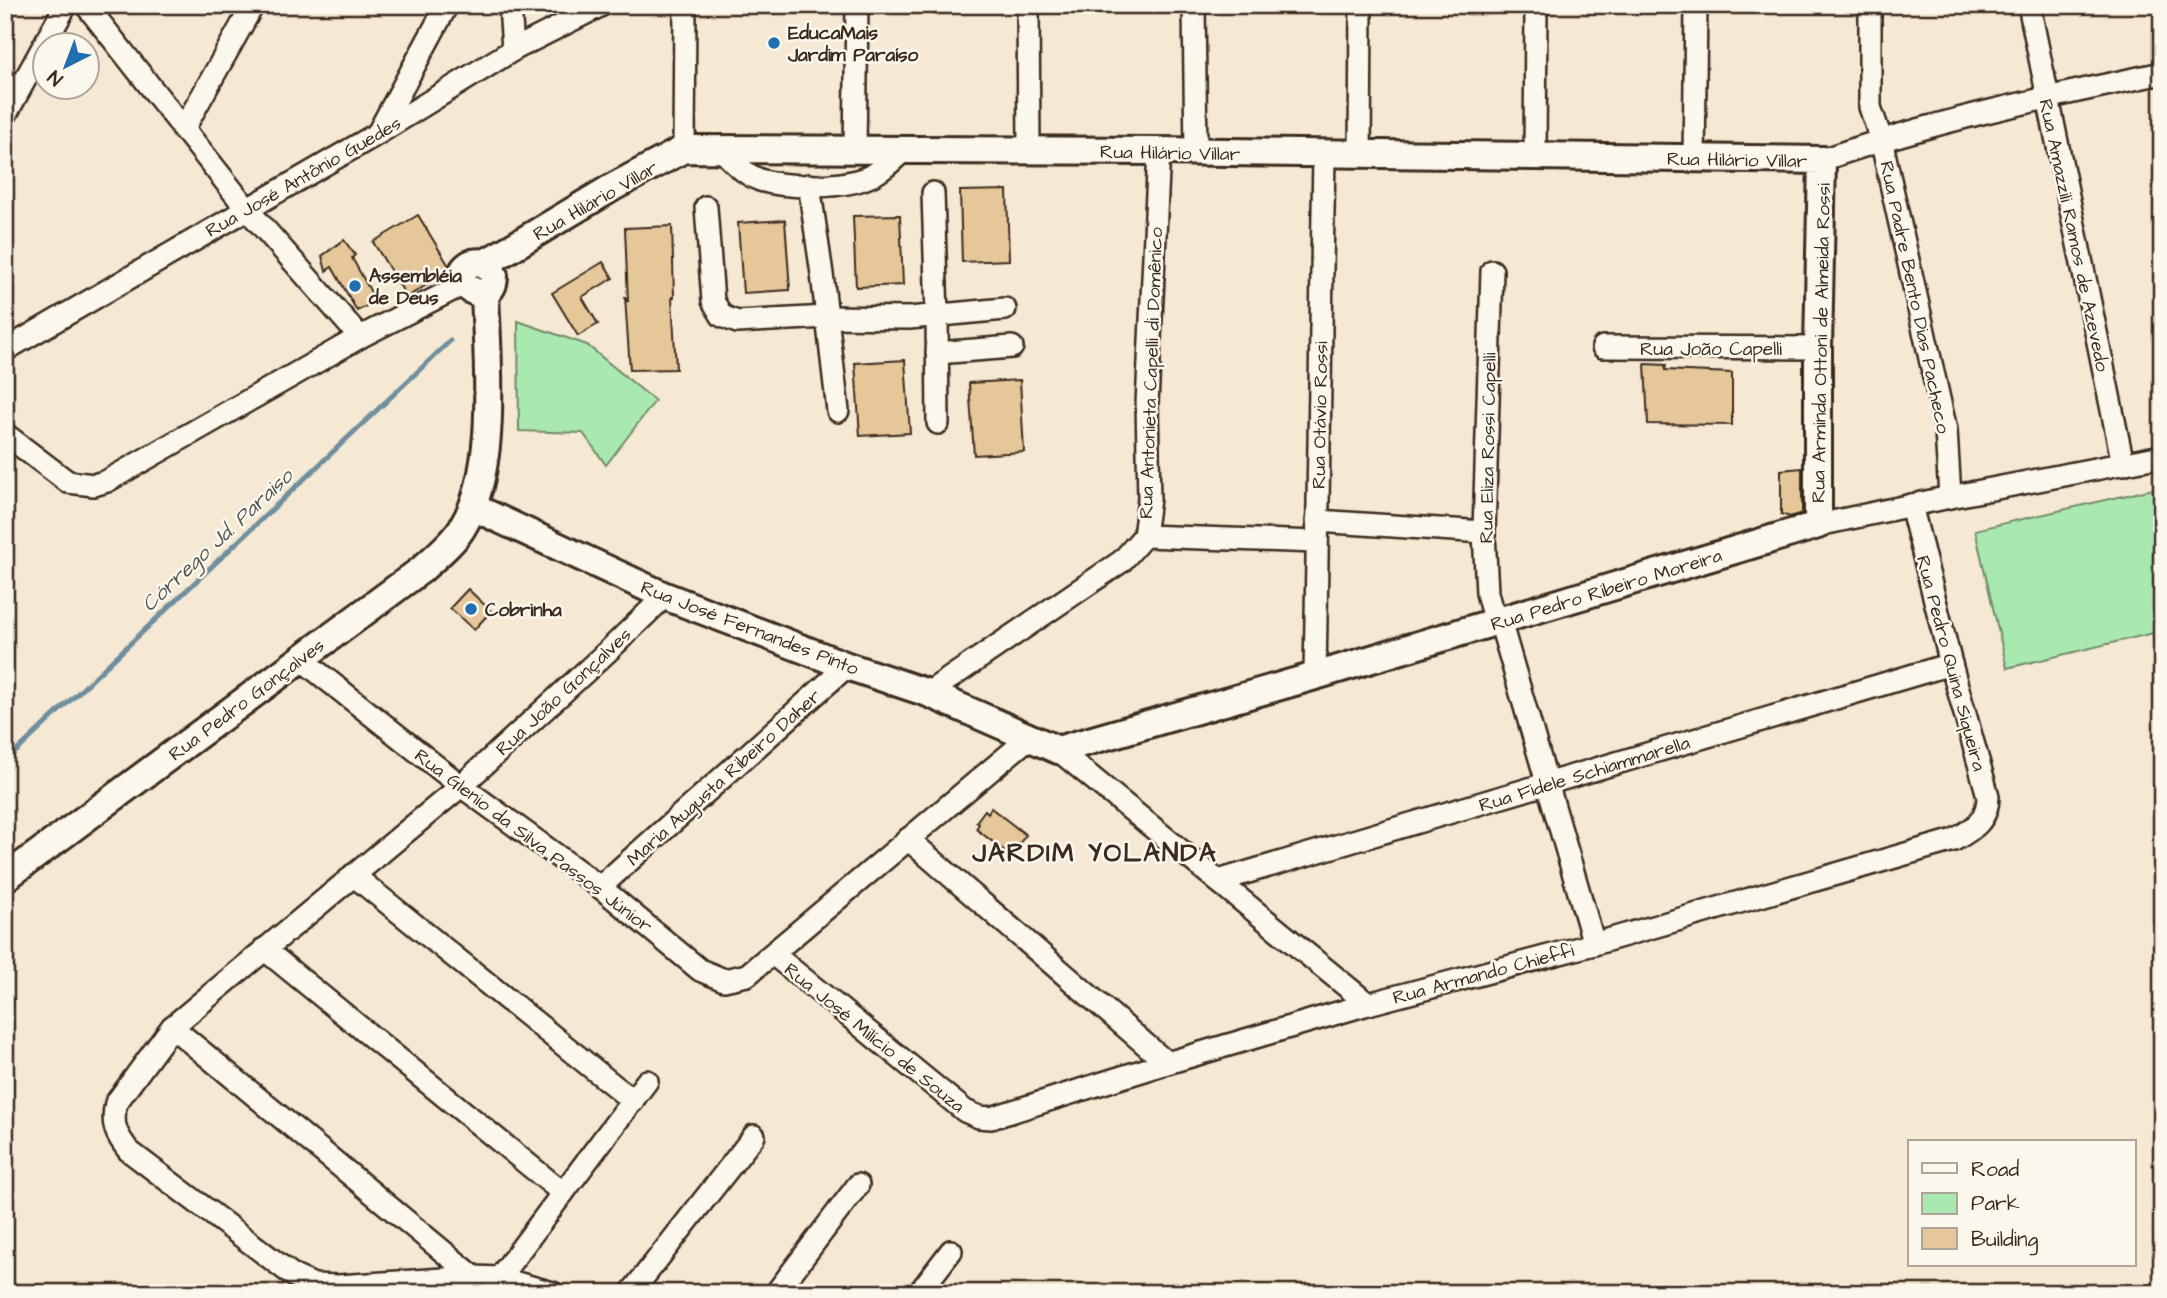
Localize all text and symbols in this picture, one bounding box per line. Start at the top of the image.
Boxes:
place label: EducaMais Jardim Paraíso [787,20,919,69]
north arrow [32,32,102,102]
marker: EducaMais Jardim Paraíso [766,35,782,51]
text: N [42,63,69,92]
street label: Rua Amazzili Ramos de Azevedo [2031,96,2116,374]
street label: Rua José Antônio Guedes [201,110,407,244]
street label: Rua Hilário Villar [1100,139,1241,168]
street label: Rua Hilário Villar [1667,146,1808,175]
street label: Rua Hilário Villar [528,154,664,248]
street label: Rua Padre Bento Dias Pacheco [1872,159,1957,436]
street label: Rua Arminda Ottoni de Almeida Rossi [1805,183,1838,503]
street label: Rua Antonieta Capelli di Domênico [1133,226,1170,519]
place label: Assembléia de Deus [368,263,462,312]
marker: Assembléia de Deus [347,278,363,294]
street label: Rua João Capelli [1640,336,1782,363]
street label: Rua Otávio Rossi [1306,341,1335,489]
street label: Rua Eliza Rossi Capelli [1473,352,1504,544]
water label: Córrego Jd. Paraiso [135,461,302,619]
street label: Rua Pedro Ribeiro Moreira [1487,542,1726,639]
street label: Rua Pedro Quina Siqueira [1909,553,1992,774]
street label: Rua José Fernandes Pinto [637,574,863,683]
place label: Cobrinha [485,597,562,624]
marker: Cobrinha [463,601,479,617]
street label: Rua João Gonçalves [490,622,638,762]
street label: Rua Pedro Gonçalves [163,633,331,768]
street label: Maria Augusta Ribeiro Daher [621,683,828,874]
street label: Rua Fidele Schiammarella [1476,729,1694,819]
street label: Rua Glenio da Silva Passos Júnior [408,743,658,940]
district label: JARDIM YOLANDA [971,835,1218,871]
street label: Rua Armando Chieffi [1390,937,1577,1012]
street label: Rua José Milício de Souza [778,957,970,1120]
legend [1908,1140,2136,1266]
text: Road [1971,1155,2019,1184]
text: Park [1971,1189,2020,1218]
text: Building [1971,1225,2039,1256]

